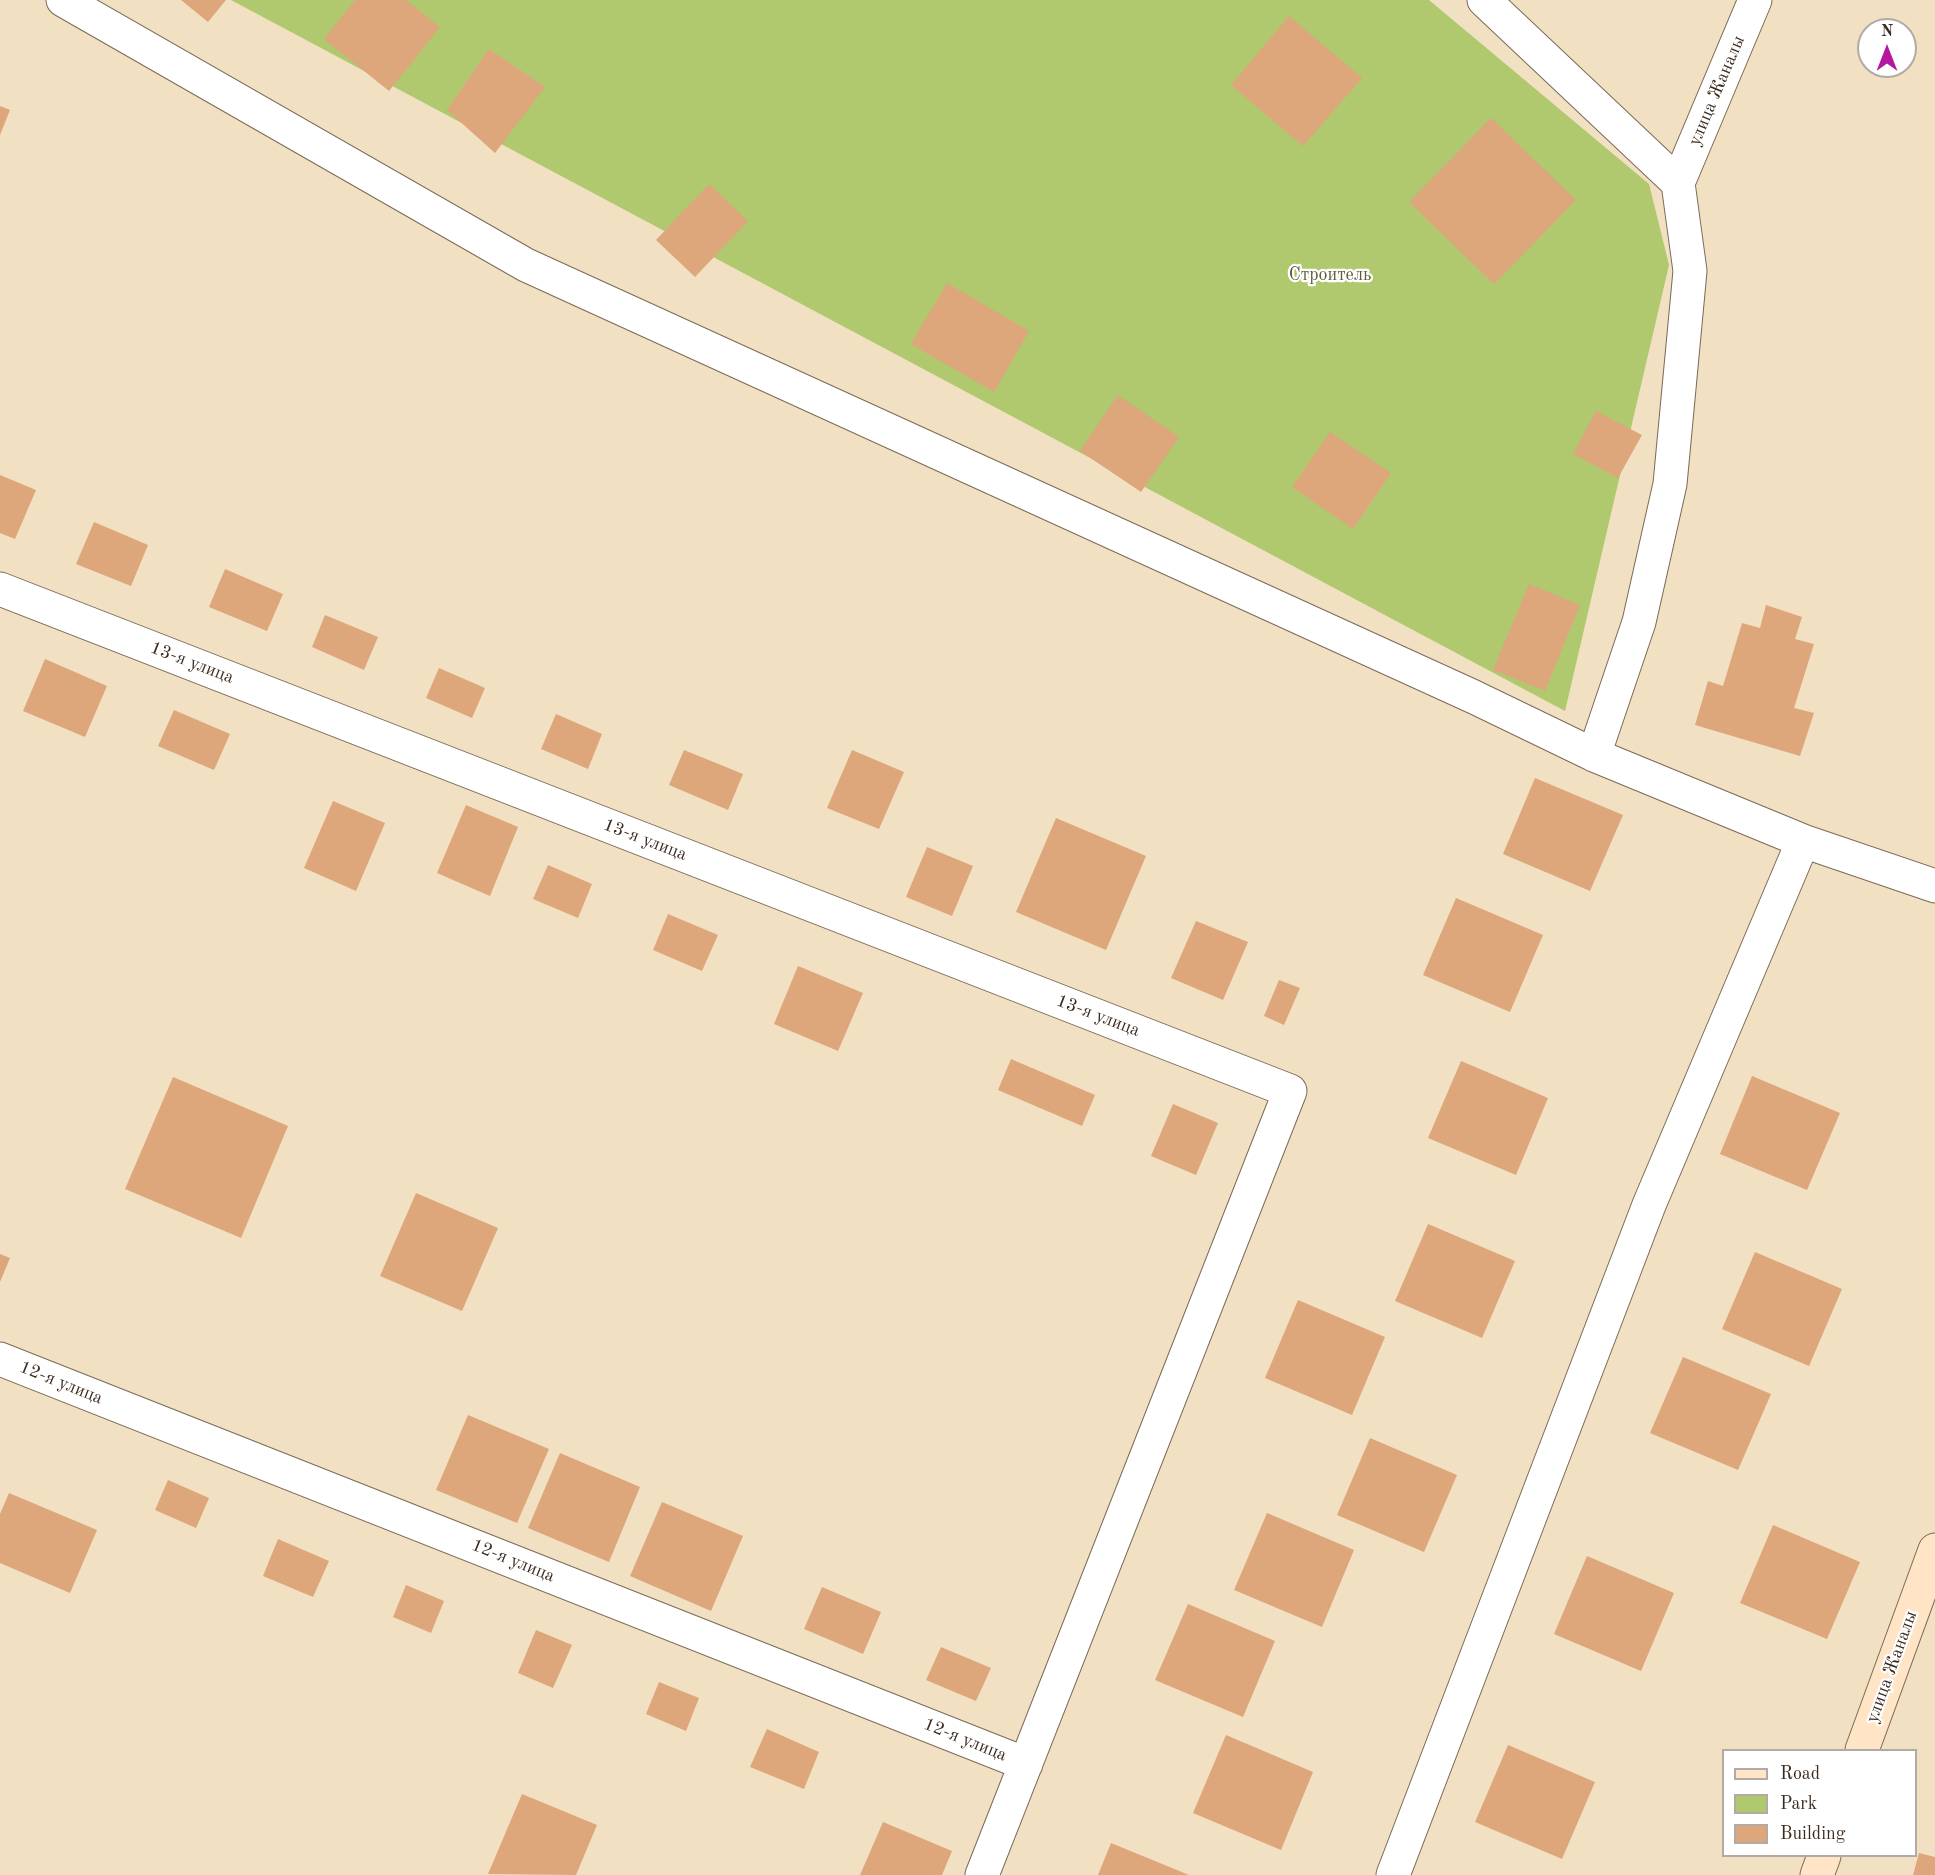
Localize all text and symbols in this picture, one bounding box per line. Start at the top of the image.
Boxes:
north arrow [1857,18,1917,78]
text: N [1881,24,1893,40]
street label: улица Жаналы [1684,33,1750,149]
park label: Строитель [1289,264,1371,286]
street label: 13-я улица [147,637,237,689]
street label: 13-я улица [600,814,690,866]
street label: 13-я улица [1053,990,1143,1042]
street label: 12-я улица [16,1357,106,1409]
street label: 12-я улица [468,1535,558,1587]
street label: улица Жаналы [1862,1608,1922,1726]
street label: 12-я улица [920,1714,1010,1766]
legend [1722,1749,1917,1857]
text: Road [1780,1765,1820,1783]
text: Park [1780,1795,1817,1813]
text: Building [1780,1825,1845,1843]

